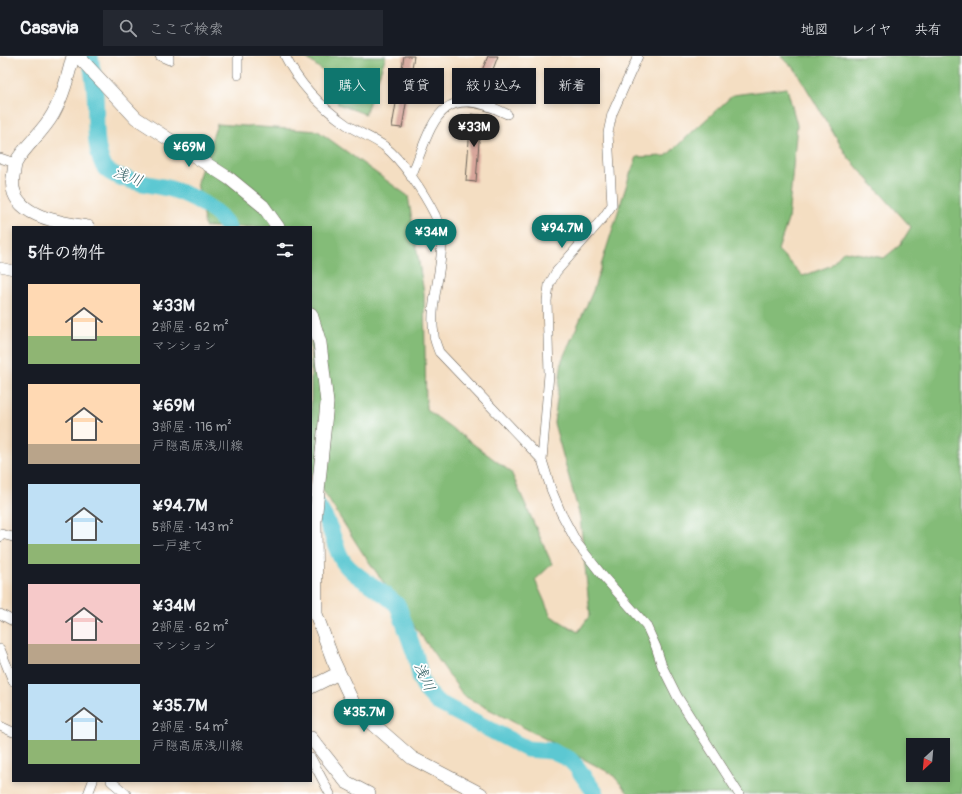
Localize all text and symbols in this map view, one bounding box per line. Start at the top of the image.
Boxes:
search box [103,10,383,46]
text: Casavia [20,16,79,40]
icon: search [117,17,139,39]
text: ここで検索 [149,20,224,39]
text: 地図 [801,21,829,38]
text: レイヤ [851,21,892,38]
text: 共有 [914,21,942,38]
chip: 購入 [324,68,380,104]
chip: 賃貸 [388,68,444,104]
chip: 絞り込み [452,68,536,104]
chip: 新着 [544,68,600,104]
pin: ¥33M [450,114,498,148]
text: ¥33M [458,119,490,135]
pin: ¥69M [165,134,213,168]
text: ¥69M [173,139,205,155]
water label: 浅川 [111,163,145,191]
pin: ¥94.7M [529,215,595,249]
pin: ¥34M [407,219,455,253]
text: ¥94.7M [541,220,583,236]
text: ¥34M [414,224,448,240]
icon: filters [274,239,296,261]
text: 5件の物件 [28,242,105,263]
text: ¥33M [152,295,195,316]
icon: home [60,300,108,348]
text: 2部屋 · 62 m² [152,319,229,335]
text: マンション [152,338,216,354]
text: ¥69M [152,395,195,416]
icon: home [60,400,108,448]
text: 3部屋 · 116 m² [152,419,232,435]
text: 戸隠高原浅川線 [152,438,243,454]
text: ¥94.7M [152,495,207,516]
icon: home [60,500,108,548]
text: 5部屋 · 143 m² [152,519,234,535]
text: 一戸建て [152,538,204,554]
text: ¥34M [152,595,195,616]
icon: home [60,600,108,648]
text: 2部屋 · 62 m² [152,619,229,635]
text: マンション [152,638,216,654]
water label: 浅川 [409,659,439,695]
text: ¥35.7M [152,695,207,716]
pin: ¥35.7M [331,699,397,733]
icon: home [60,700,108,748]
text: ¥35.7M [343,704,385,720]
text: 2部屋 · 54 m² [152,719,229,735]
text: 戸隠高原浅川線 [152,738,243,754]
north arrow [906,738,950,782]
map controls [906,738,950,782]

